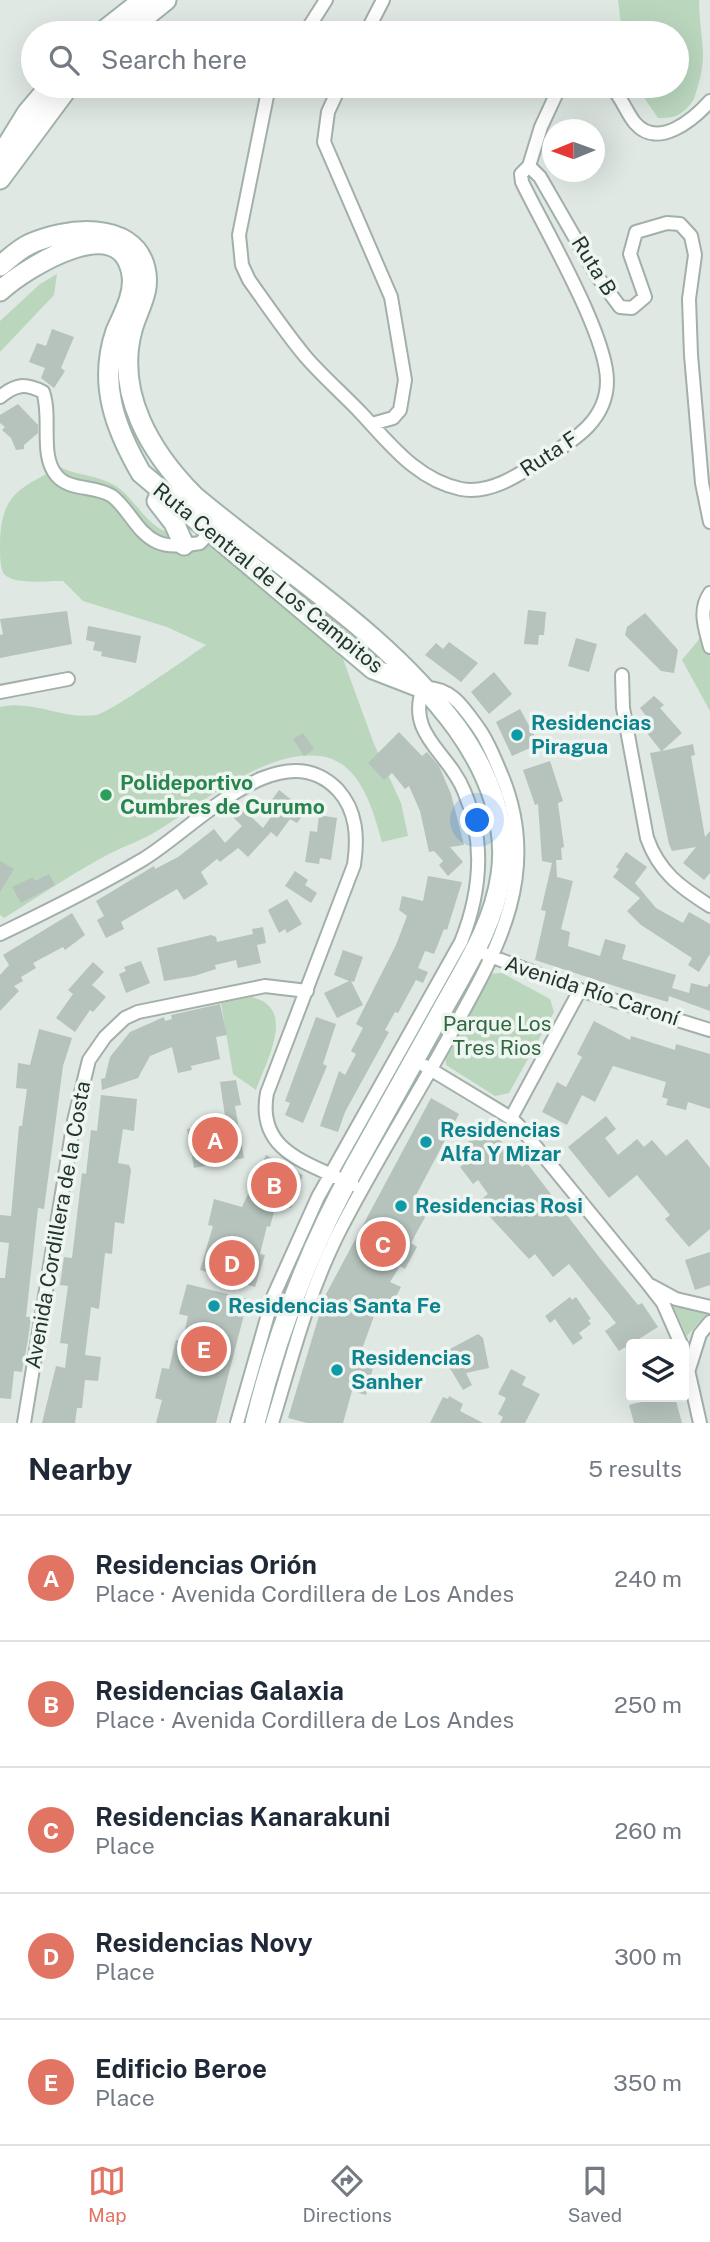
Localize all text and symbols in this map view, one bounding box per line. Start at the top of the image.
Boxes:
search box [21,21,689,98]
icon: search [45,41,83,79]
text: Search here [101,44,247,75]
north arrow [542,119,605,182]
street label: Ruta B [567,231,622,300]
street label: Ruta F [515,426,582,481]
street label: Ruta Central de Los Campitos [148,477,388,678]
place label: Residencias Piragua [531,710,651,759]
marker: Residencias Piragua [509,727,525,743]
place label: Polideportivo Cumbres de Curumo [120,770,325,819]
marker: Polideportivo Cumbres de Curumo [98,787,114,803]
your location [460,803,494,837]
street label: Avenida Río Caroní [502,951,683,1031]
park label: Parque Los Tres Rios [443,1011,551,1060]
street label: Avenida Cordillera de la Costa [20,1079,95,1371]
pin: A [192,1114,238,1166]
place label: Residencias Alfa Y Mizar [440,1117,562,1166]
marker: Residencias Alfa Y Mizar [418,1134,434,1150]
pin: B [251,1159,297,1211]
place label: Residencias Rosi [415,1193,583,1218]
marker: Residencias Rosi [393,1198,409,1214]
pin: C [360,1218,406,1270]
pin: D [209,1237,255,1289]
place label: Residencias Santa Fe [228,1293,441,1318]
marker: Residencias Santa Fe [206,1298,222,1314]
pin: E [181,1323,227,1375]
map controls [626,1339,689,1402]
button: layers [626,1339,689,1402]
place label: Residencias Sanher [351,1345,471,1394]
marker: Residencias Sanher [329,1362,345,1378]
text: Nearby [28,1451,132,1487]
text: 5 results [588,1455,682,1482]
text: Residencias Orión [95,1549,317,1580]
text: A [43,1565,59,1592]
text: 240 m [614,1565,682,1592]
text: Place · Avenida Cordillera de Los Andes [95,1580,514,1607]
text: Residencias Galaxia [95,1675,344,1706]
text: B [43,1691,59,1718]
text: 250 m [614,1691,682,1718]
text: Place · Avenida Cordillera de Los Andes [95,1706,514,1733]
text: Residencias Kanarakuni [95,1801,391,1832]
text: C [43,1817,59,1844]
text: 260 m [615,1817,682,1844]
text: Place [95,1832,155,1859]
text: Residencias Novy [95,1927,313,1958]
text: D [43,1943,59,1970]
text: 300 m [614,1943,682,1970]
text: Place [95,1958,155,1985]
text: Edificio Beroe [95,2053,267,2084]
text: E [44,2069,58,2096]
text: 350 m [613,2069,682,2096]
text: Place [95,2084,155,2111]
tab: Map [88,2162,127,2226]
tab: Directions [303,2162,392,2226]
tab: Saved [568,2162,622,2226]

